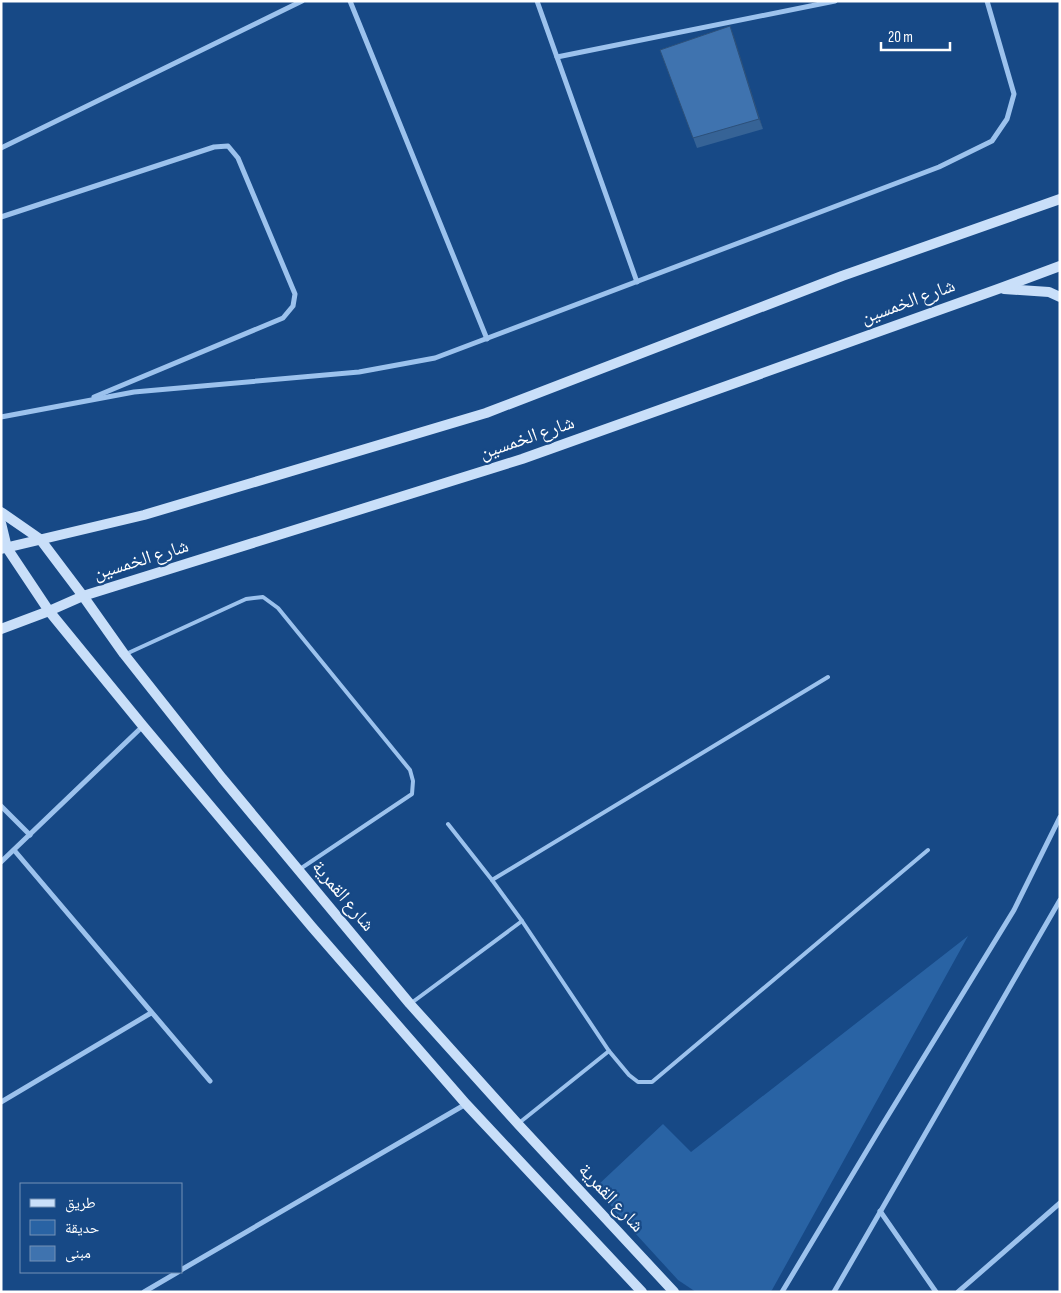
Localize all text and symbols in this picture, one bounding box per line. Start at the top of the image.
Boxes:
scale bar [881,20,950,52]
text: 20 m [888,28,913,47]
street label: شارع الخمسين [858,274,958,330]
street label: شارع الخمسين [477,411,577,465]
street label: شارع الخمسين [90,535,192,585]
street label: شارع القمرية [307,856,379,936]
street label: شارع القمرية [573,1159,649,1237]
legend [20,1183,182,1273]
text: طريق [65,1194,96,1213]
text: حديقة [65,1219,100,1238]
text: مبنى [65,1244,91,1263]

